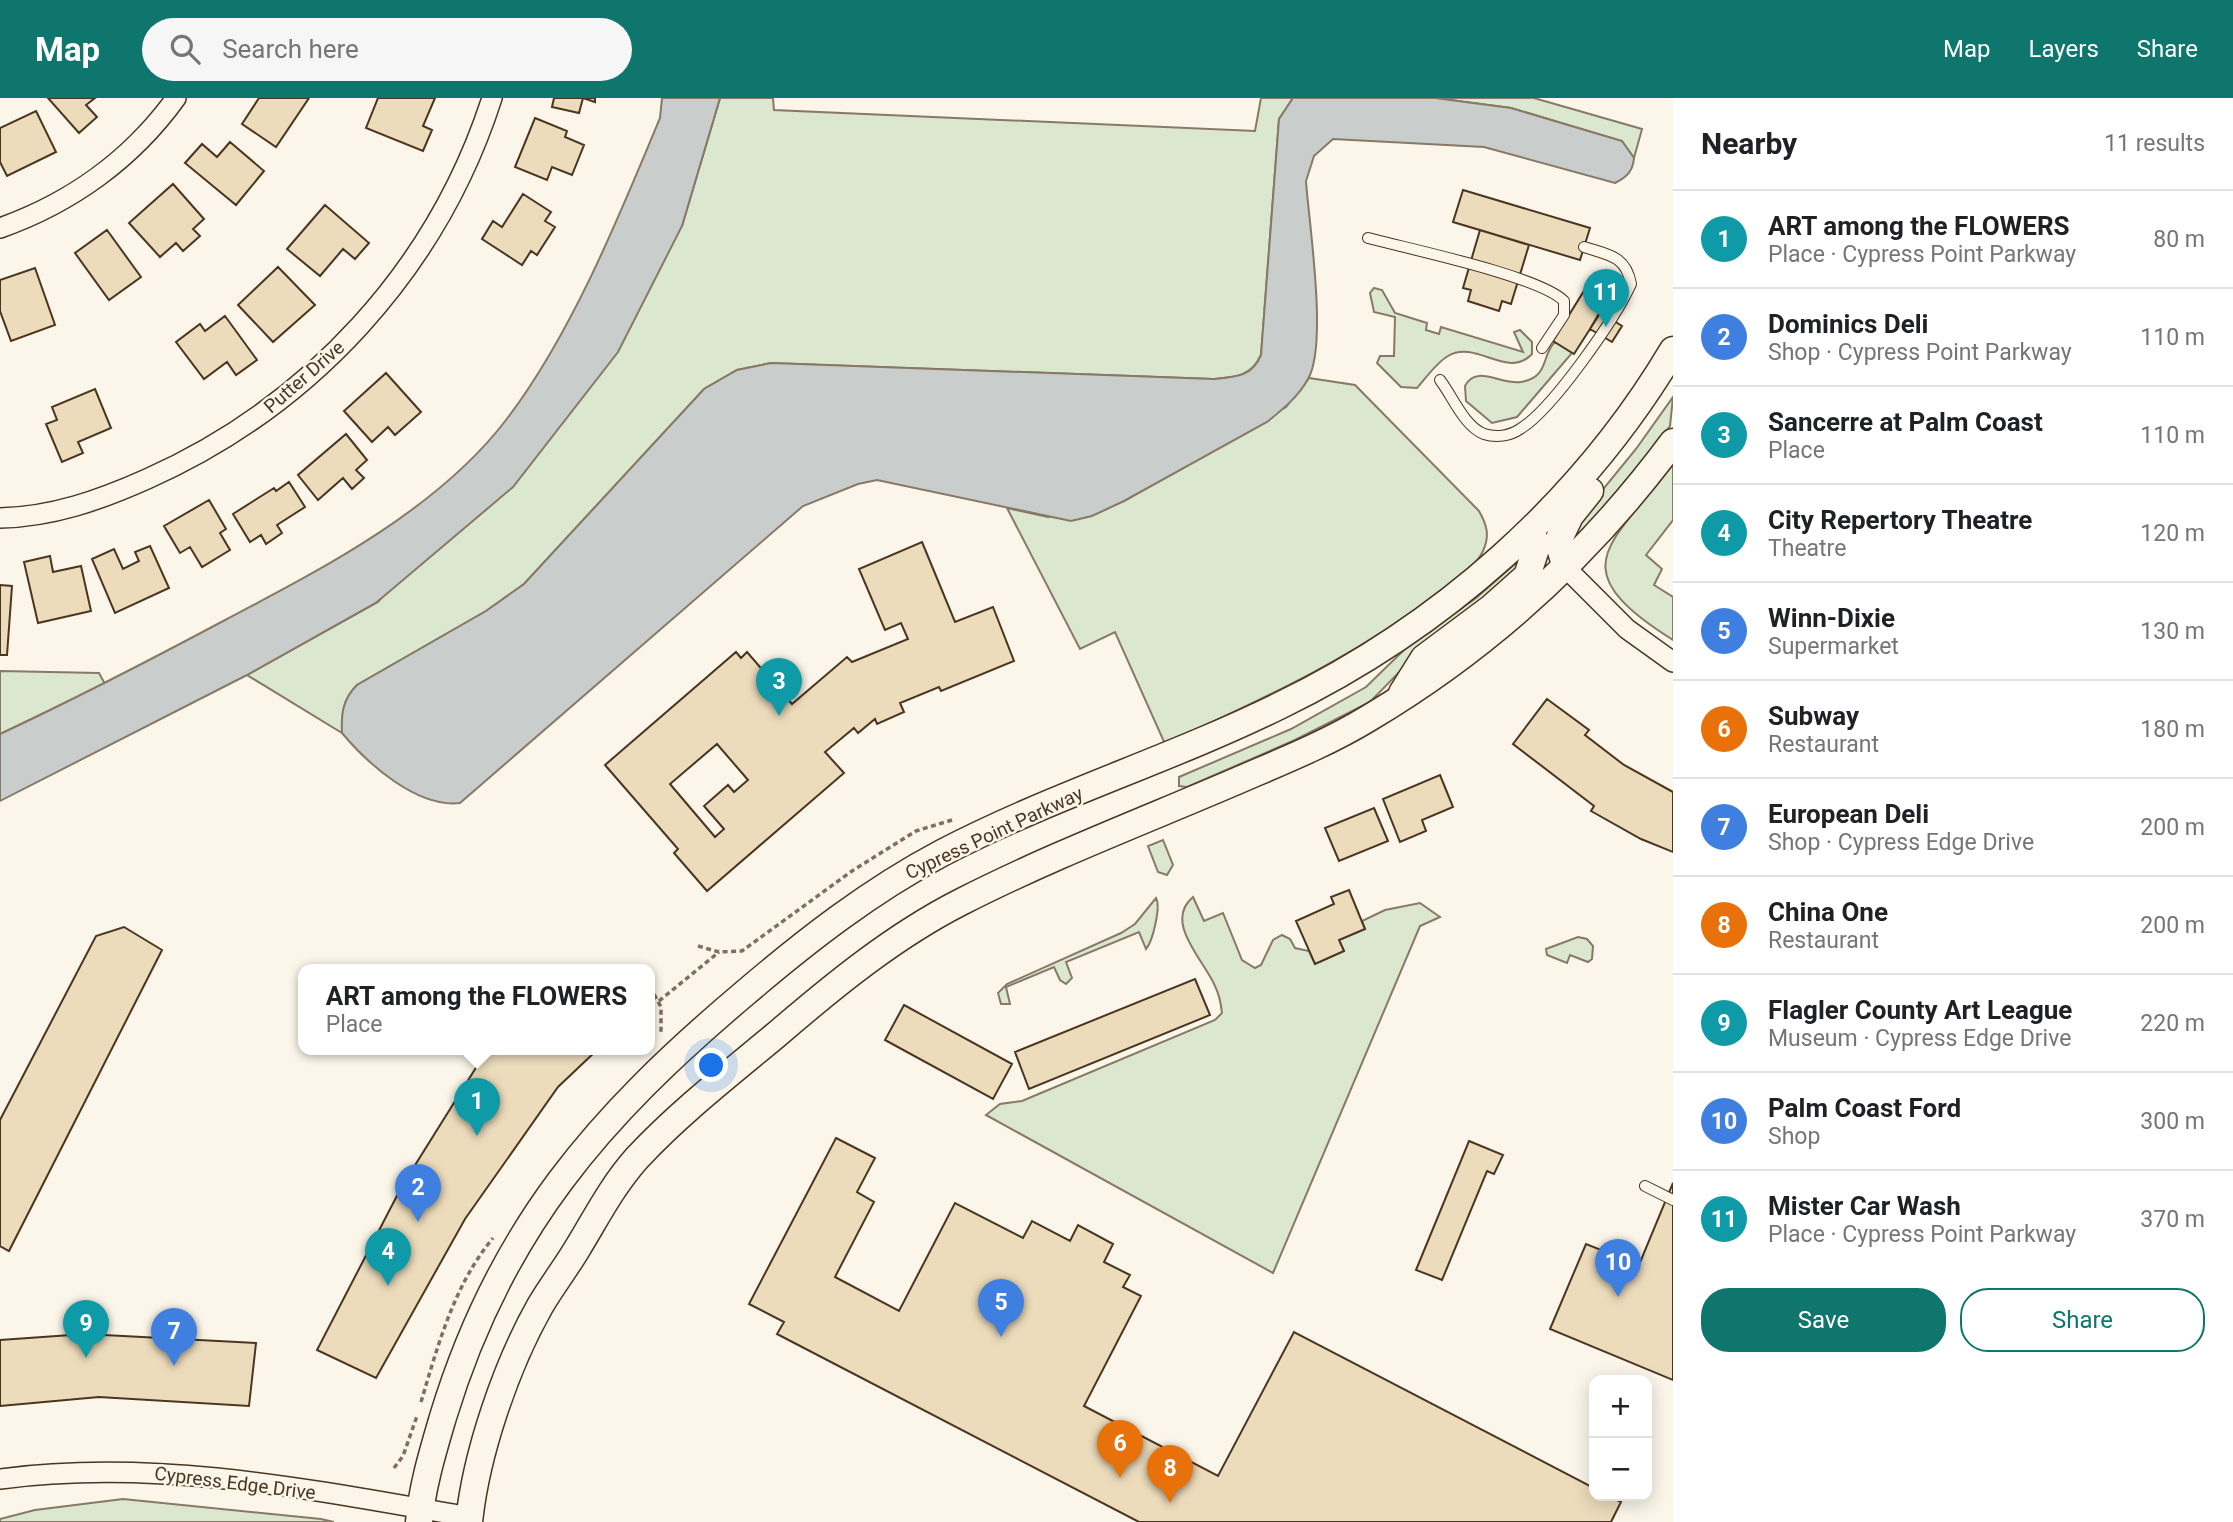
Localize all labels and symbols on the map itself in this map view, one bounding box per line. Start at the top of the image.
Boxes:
pin: 11 [1583,269,1629,327]
street label: Putter Drive [259,336,349,418]
pin: 3 [756,658,802,716]
street label: Cypress Point Parkway [902,782,1086,884]
your location [694,1048,728,1082]
pin: 1 [454,1078,500,1136]
pin: 2 [395,1164,441,1222]
pin: 4 [365,1228,411,1286]
pin: 10 [1595,1239,1641,1297]
pin: 5 [978,1279,1024,1337]
pin: 9 [63,1300,109,1358]
pin: 7 [151,1308,197,1366]
pin: 6 [1097,1420,1143,1478]
pin: 8 [1147,1445,1193,1503]
street label: Cypress Edge Drive [153,1462,317,1504]

